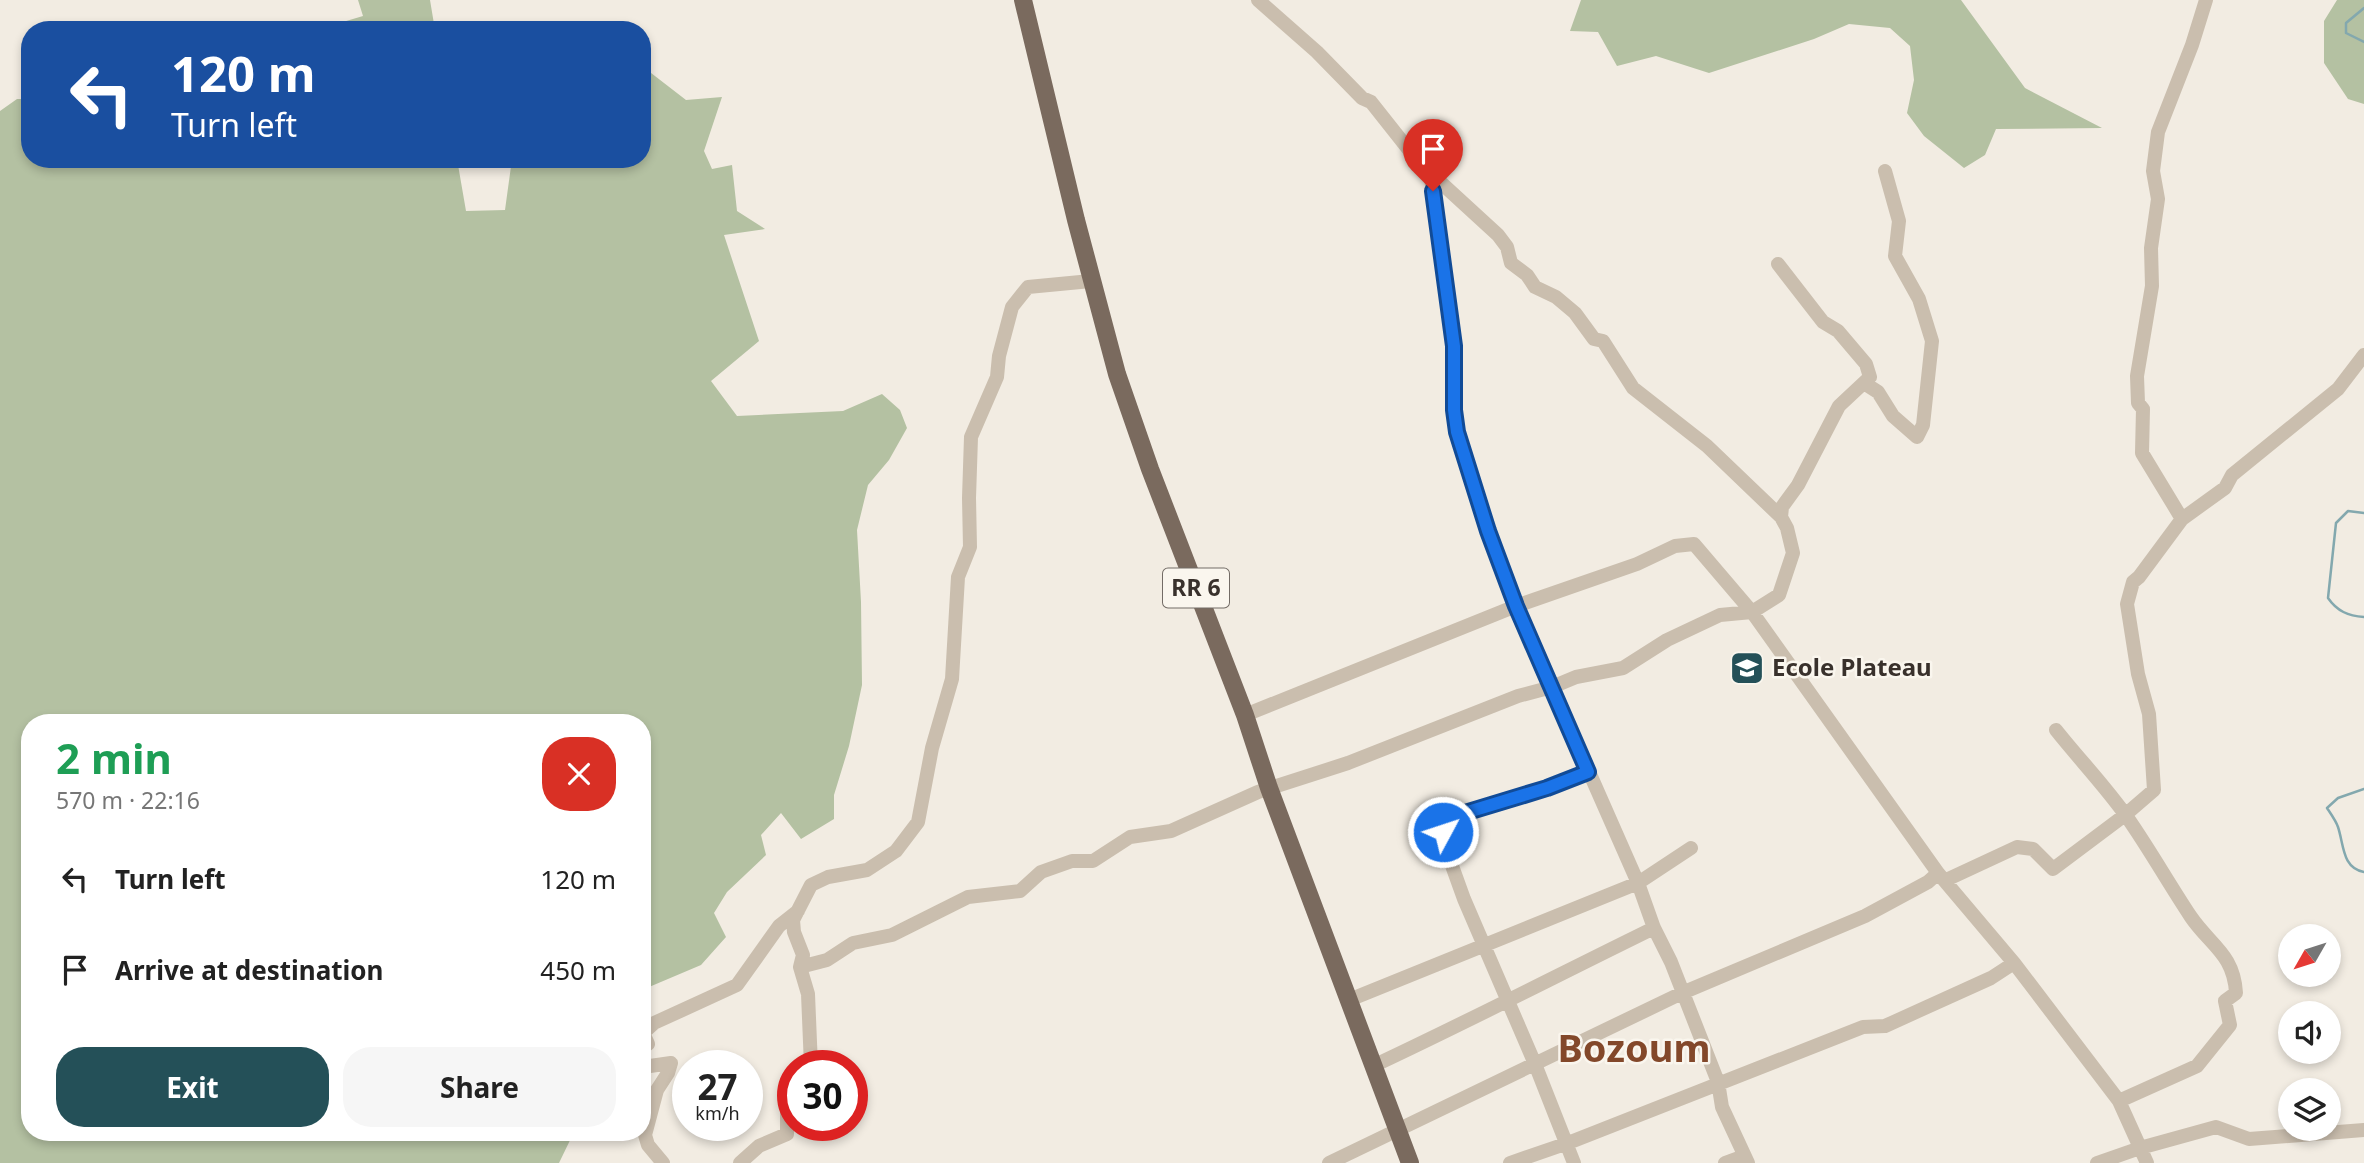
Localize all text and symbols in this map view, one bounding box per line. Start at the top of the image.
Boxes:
text: 120 m [171,40,316,106]
icon: left [56,49,147,140]
text: Turn left [171,103,297,146]
pin [1403,119,1463,191]
icon: arrive [1414,130,1452,168]
road number: RR 6 [1163,568,1229,608]
school or university icon: Ecole Plateau [1728,649,1766,687]
place label: Ecole Plateau [1772,650,1932,683]
text: 2 min [56,729,172,786]
button: close [542,737,616,811]
text: 570 m · 22:16 [56,784,200,816]
position arrow [1406,795,1480,869]
icon: left [56,860,94,898]
text: Turn left [115,861,226,897]
text: 120 m [540,861,616,897]
north arrow [2278,924,2342,987]
map controls [2278,924,2341,1141]
icon: arrive [56,951,94,989]
text: Arrive at destination [115,952,384,988]
text: 450 m [540,952,616,988]
button: sound [2278,1001,2341,1064]
district label: Bozoum [1558,1021,1710,1073]
button: Exit [56,1047,329,1127]
button: Share [343,1047,616,1127]
speed limit sign: 30 [777,1050,868,1141]
text: 27 [697,1063,738,1110]
button: layers [2278,1078,2341,1141]
text: km/h [695,1101,740,1125]

